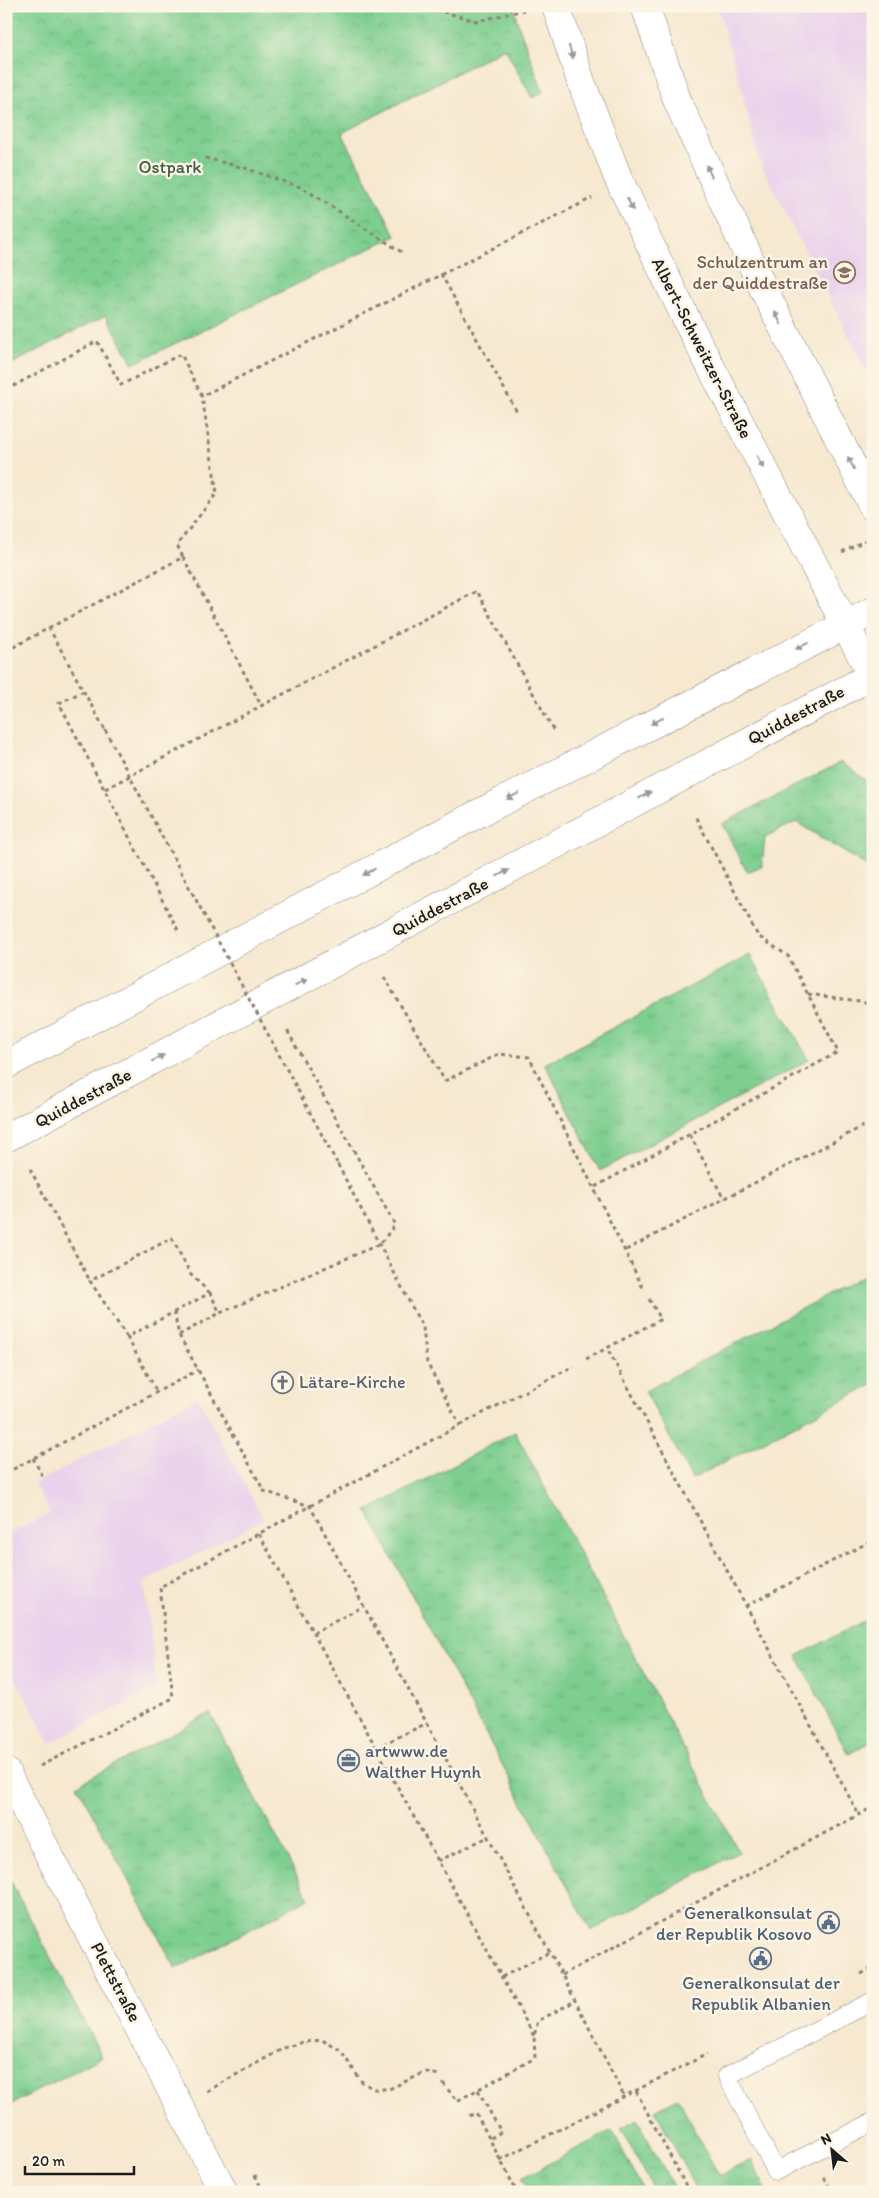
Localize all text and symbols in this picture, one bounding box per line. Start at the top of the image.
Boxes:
one-way arrow [568,45,575,60]
park label: Ostpark [138,156,202,178]
one-way arrow [705,164,713,178]
one-way arrow [626,197,634,211]
place label: Schulzentrum an der Quiddestraße [693,251,828,294]
street label: Albert-Schweitzer-Straße [647,254,757,442]
school or university icon: Schulzentrum an der Quiddestraße [832,260,856,284]
one-way arrow [774,311,782,325]
one-way arrow [756,454,764,469]
one-way arrow [847,456,855,470]
one-way arrow [794,642,809,650]
street label: Quiddestraße [744,680,848,750]
one-way arrow [650,717,664,725]
one-way arrow [639,791,652,800]
one-way arrow [506,792,520,800]
one-way arrow [362,868,377,876]
one-way arrow [495,869,510,877]
street label: Quiddestraße [388,872,492,942]
one-way arrow [294,977,308,986]
one-way arrow [150,1054,165,1062]
street label: Quiddestraße [31,1063,135,1133]
church icon: Lätare-Kirche [271,1370,295,1394]
place label: Lätare-Kirche [299,1371,406,1393]
place label: artwww.de Walther Huynh [365,1740,481,1783]
office icon: artwww.de Walther Huynh [337,1749,361,1773]
place label: Generalkonsulat der Republik Kosovo [656,1902,812,1945]
public building icon: Generalkonsulat der Republik Kosovo [816,1911,840,1935]
street label: Plettstraße [86,1938,146,2026]
public building icon: Generalkonsulat der Republik Albanien [749,1946,773,1970]
place label: Generalkonsulat der Republik Albanien [682,1972,841,2015]
north arrow [806,2126,856,2176]
text: N [818,2129,834,2149]
scale bar [25,2143,134,2175]
text: 20 m [32,2152,66,2170]

